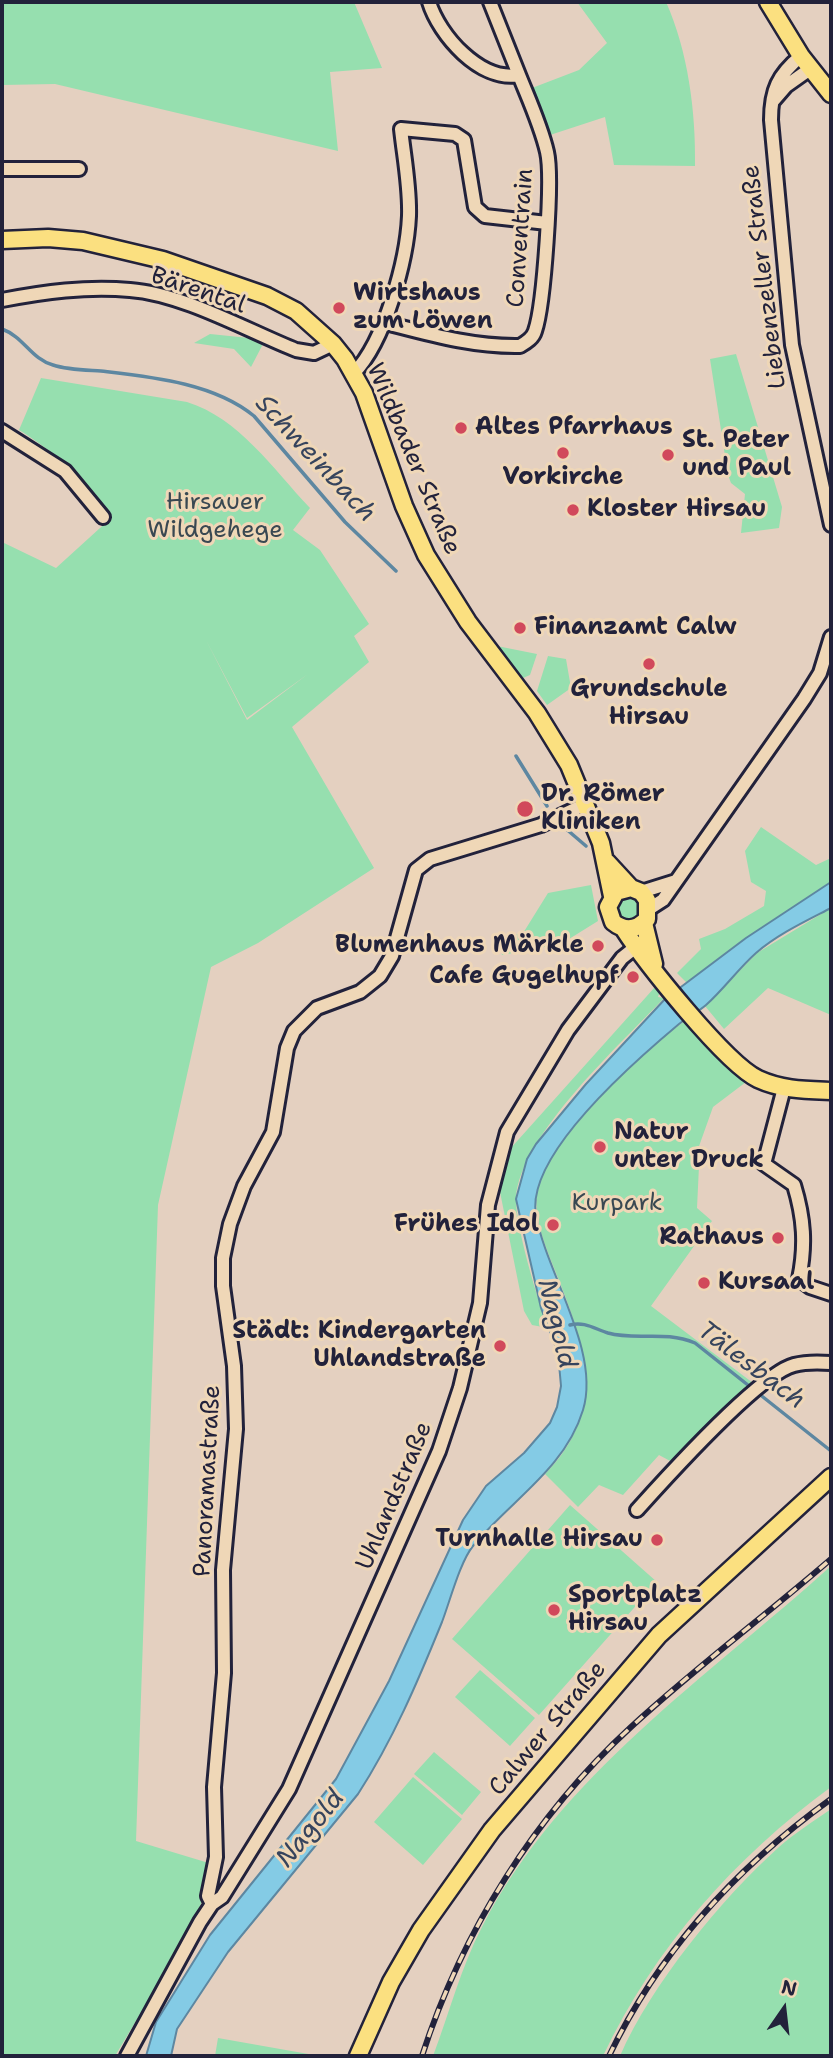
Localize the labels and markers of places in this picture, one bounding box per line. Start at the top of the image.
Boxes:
place label: Wirtshaus zum Löwen [353,280,493,336]
marker: Wirtshaus zum Löwen [331,300,347,316]
place label: Altes Pfarrhaus [475,414,673,442]
marker: Altes Pfarrhaus [453,420,469,436]
place label: St. Peter und Paul [682,427,791,483]
marker: Vorkirche [555,445,571,461]
marker: St. Peter und Paul [660,447,676,463]
place label: Vorkirche [503,464,623,492]
place label: Kloster Hirsau [587,496,766,524]
marker: Kloster Hirsau [565,502,581,518]
place label: Finanzamt Calw [534,614,736,642]
marker: Finanzamt Calw [512,620,528,636]
marker: Grundschule Hirsau [641,656,657,672]
place label: Grundschule Hirsau [570,676,728,732]
place label: Dr. Römer Kliniken [541,781,665,837]
marker: Dr. Römer Kliniken [515,799,535,819]
place label: Blumenhaus Märkle [335,932,584,960]
marker: Blumenhaus Märkle [590,938,606,954]
place label: Cafe Gugelhupf [429,963,619,991]
marker: Cafe Gugelhupf [625,969,641,985]
place label: Natur unter Druck [614,1119,764,1175]
marker: Natur unter Druck [592,1139,608,1155]
place label: Frühes Idol [394,1211,539,1239]
marker: Frühes Idol [545,1217,561,1233]
place label: Rathaus [659,1224,764,1252]
marker: Rathaus [770,1230,786,1246]
place label: Kursaal [718,1269,814,1297]
marker: Kursaal [696,1275,712,1291]
place label: Städt: Kindergarten Uhlandstraße [232,1318,486,1374]
marker: Städt: Kindergarten Uhlandstraße [492,1338,508,1354]
place label: Turnhalle Hirsau [435,1526,643,1554]
marker: Turnhalle Hirsau [649,1532,665,1548]
place label: Sportplatz Hirsau [568,1582,702,1638]
marker: Sportplatz Hirsau [546,1602,562,1618]

